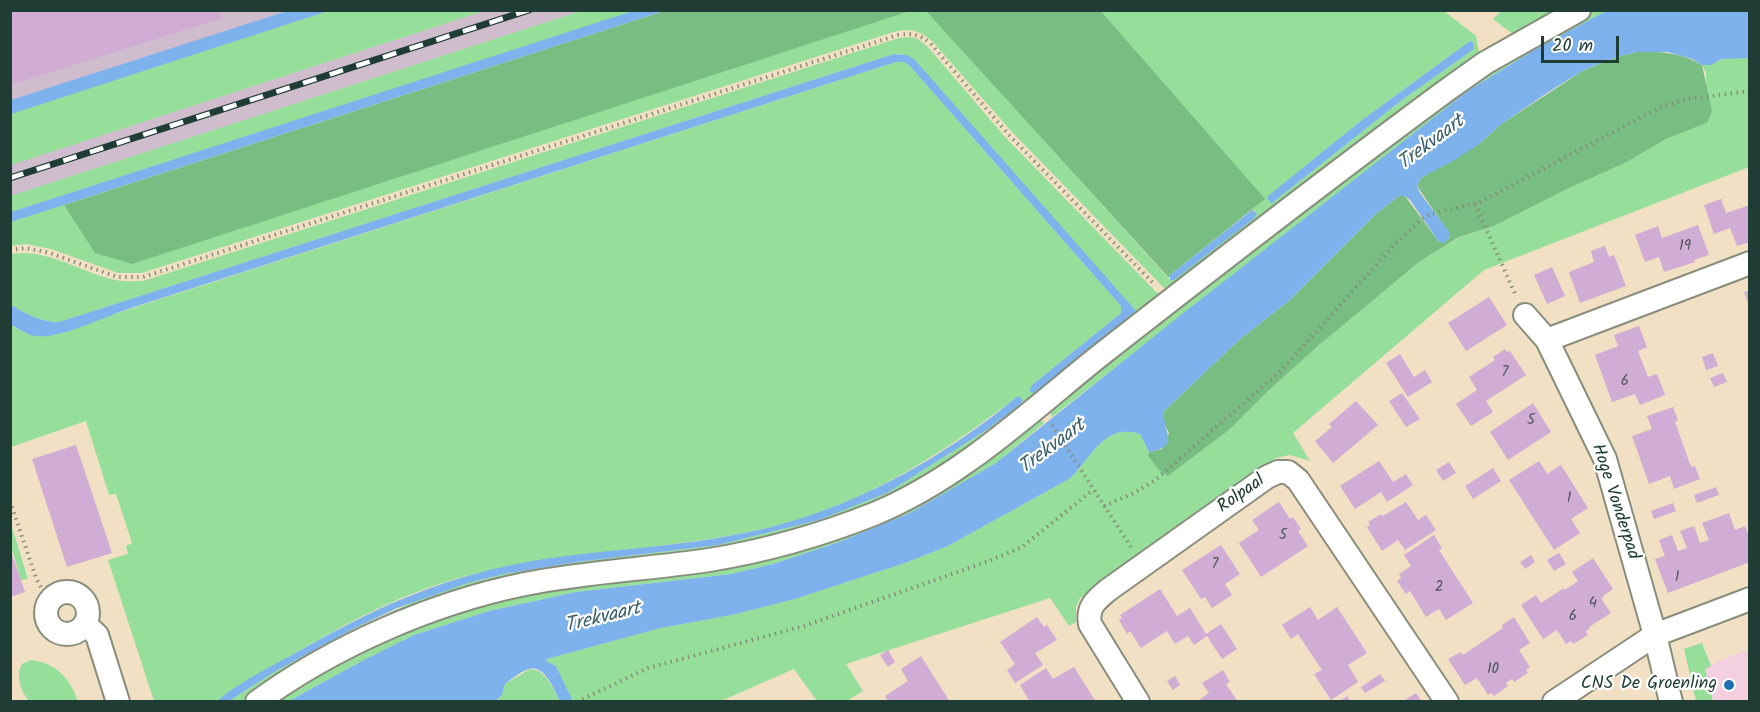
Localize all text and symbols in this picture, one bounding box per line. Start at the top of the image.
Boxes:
scale bar [1544,24,1622,62]
text: 20 m [1552,32,1593,61]
water label: Trekvaart [1394,111,1470,177]
house number: 19 [1679,238,1691,256]
house number: 7 [1502,364,1508,382]
house number: 6 [1621,373,1629,391]
house number: 5 [1527,412,1535,430]
water label: Trekvaart [1015,415,1091,481]
street label: Hoge Vonderpad [1585,441,1643,563]
street label: Rolpaal [1214,471,1270,519]
house number: 1 [1567,490,1571,508]
house number: 5 [1279,527,1287,545]
house number: 7 [1212,556,1218,574]
house number: 1 [1675,569,1679,587]
house number: 2 [1435,579,1443,597]
house number: 4 [1589,595,1597,613]
water label: Trekvaart [563,598,643,640]
house number: 6 [1569,608,1577,626]
house number: 10 [1487,661,1499,679]
place label: CNS De Groenling [1581,674,1717,696]
marker: CNS De Groenling [1722,678,1736,692]

